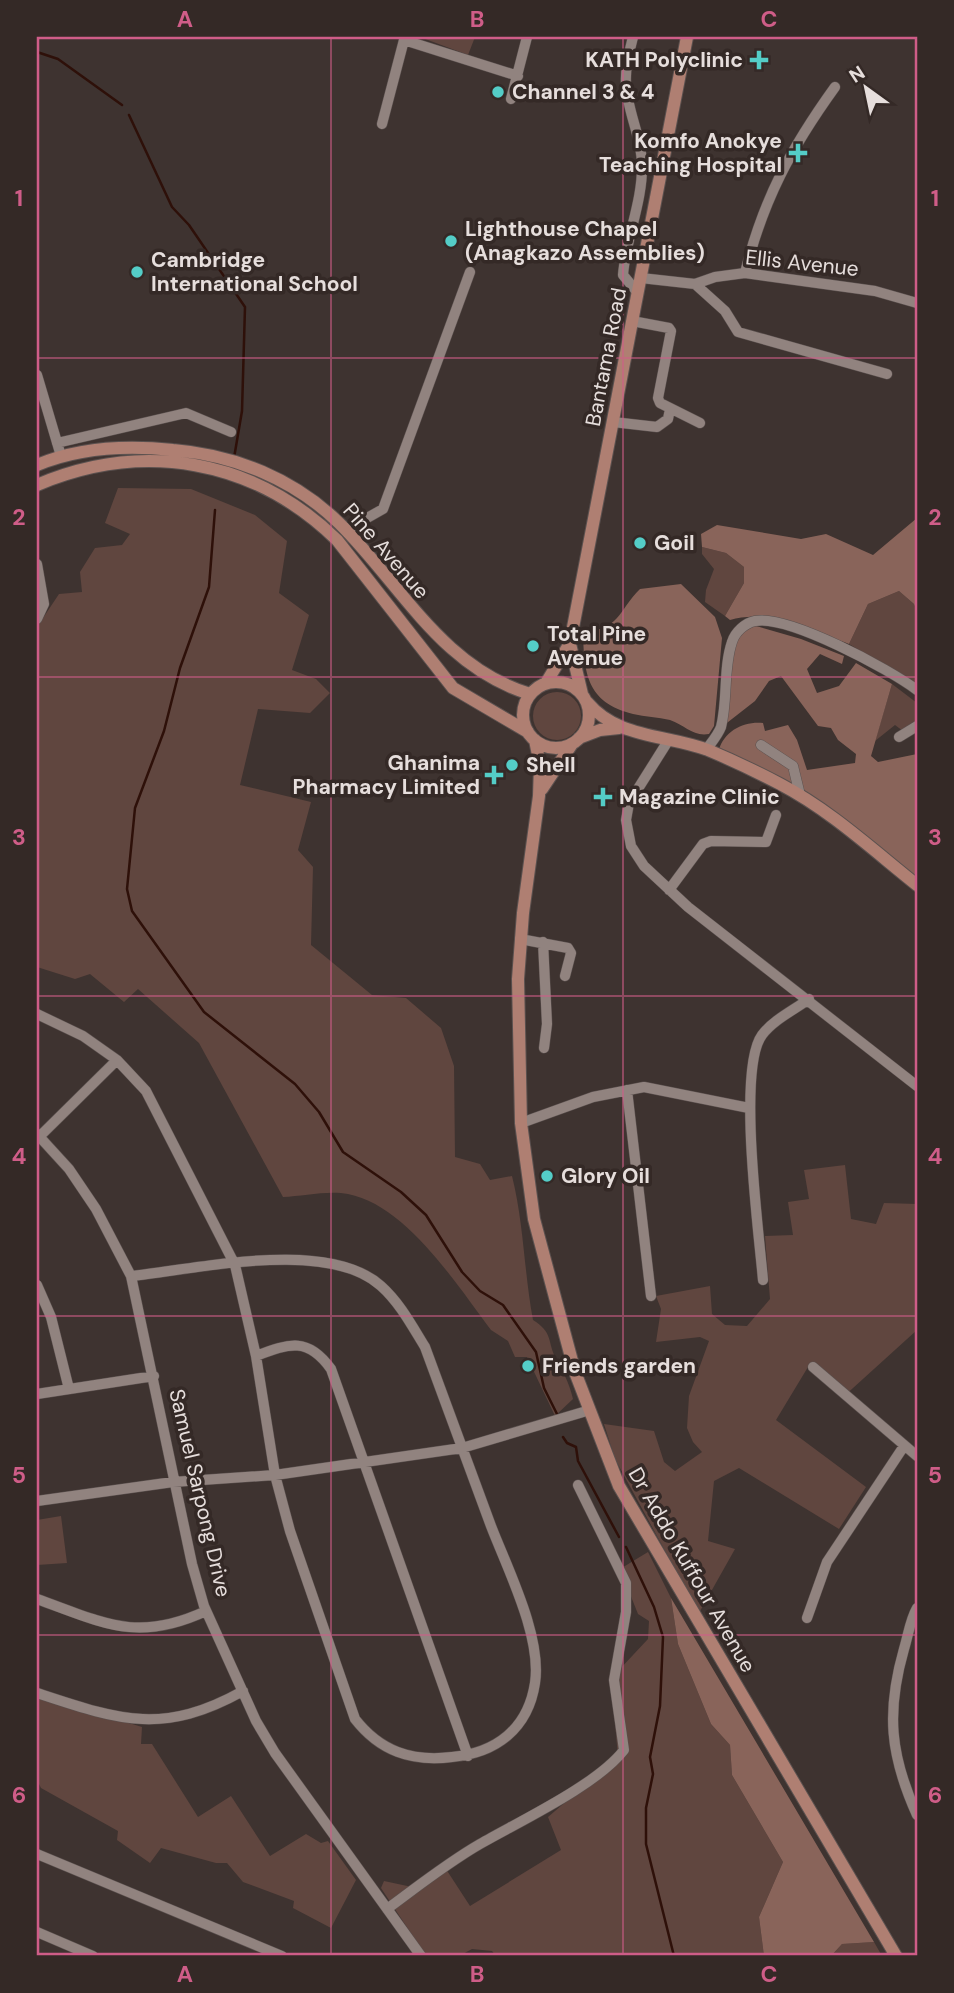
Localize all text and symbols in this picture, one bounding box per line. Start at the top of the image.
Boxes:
text: A [177,4,193,34]
text: B [470,4,484,34]
text: C [761,4,777,34]
place label: KATH Polyclinic [585,46,743,74]
marker: KATH Polyclinic [749,50,769,70]
north arrow [832,52,902,122]
text: N [844,60,870,88]
place label: Channel 3 & 4 [512,78,654,106]
marker: Channel 3 & 4 [490,84,506,100]
place label: Komfo Anokye Teaching Hospital [599,127,782,179]
marker: Komfo Anokye Teaching Hospital [788,143,808,163]
text: 1 [15,183,23,213]
text: 1 [931,183,939,213]
place label: Lighthouse Chapel (Anagkazo Assemblies) [465,215,705,267]
marker: Lighthouse Chapel (Anagkazo Assemblies) [443,233,459,249]
street label: Ellis Avenue [744,243,860,283]
place label: Cambridge International School [151,246,358,298]
marker: Cambridge International School [129,264,145,280]
street label: Bantama Road [579,285,633,429]
street label: Pine Avenue [337,497,435,605]
text: 2 [12,502,26,532]
text: 2 [928,502,942,532]
place label: Goil [654,529,695,557]
marker: Goil [632,535,648,551]
place label: Total Pine Avenue [547,620,646,672]
marker: Total Pine Avenue [525,638,541,654]
place label: Ghanima Pharmacy Limited [293,749,480,801]
place label: Shell [526,751,576,779]
marker: Shell [504,757,520,773]
marker: Ghanima Pharmacy Limited [486,767,502,783]
place label: Magazine Clinic [619,783,780,811]
marker: Magazine Clinic [593,787,613,807]
text: 3 [12,822,26,852]
text: 3 [928,822,942,852]
text: 4 [12,1141,27,1171]
text: 4 [928,1141,943,1171]
place label: Glory Oil [561,1162,650,1190]
marker: Glory Oil [539,1168,555,1184]
place label: Friends garden [542,1352,696,1380]
marker: Friends garden [520,1358,536,1374]
street label: Samuel Sarpong Drive [162,1386,238,1600]
text: 5 [12,1460,26,1490]
text: 5 [928,1460,942,1490]
street label: Dr Addo Kuffour Avenue [622,1462,762,1678]
text: 6 [12,1780,26,1810]
text: 6 [928,1780,942,1810]
text: A [177,1959,193,1989]
text: B [470,1959,484,1989]
text: C [761,1959,777,1989]

